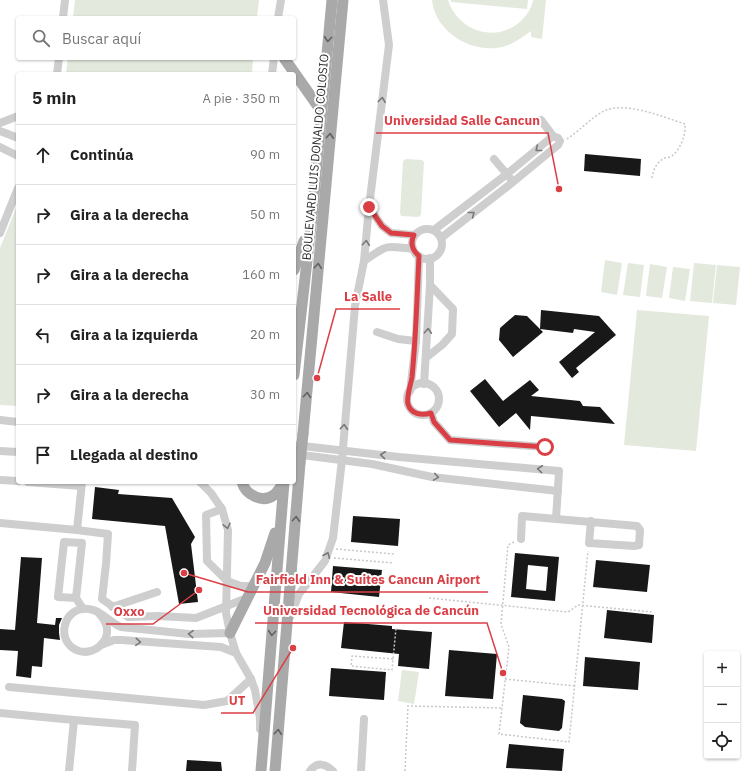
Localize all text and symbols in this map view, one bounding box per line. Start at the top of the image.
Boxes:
search box [16,16,296,60]
icon: search [30,27,52,49]
text: Buscar aquí [62,29,141,48]
one-way arrow [324,36,333,42]
street label: BOULEVARD LUIS DONALDO COLOSIO [299,53,331,261]
text: 5 min [32,87,76,109]
text: A pie · 350 m [202,90,280,107]
one-way arrow [377,97,386,103]
callout: Universidad Salle Cancun [376,108,548,133]
text: Universidad Salle Cancun [384,112,540,129]
one-way arrow [326,133,335,139]
icon: ahead [32,144,54,166]
text: Continúa [70,145,134,164]
one-way arrow [535,145,542,152]
text: 90 m [250,146,280,163]
route end [360,198,378,216]
icon: right [32,204,54,226]
text: Gira a la derecha [70,205,189,224]
text: 50 m [250,206,280,223]
one-way arrow [467,212,474,219]
one-way arrow [361,240,370,246]
one-way arrow [314,263,323,269]
icon: right [32,264,54,286]
text: Gira a la derecha [70,265,189,284]
text: 160 m [242,266,280,283]
callout: La Salle [336,284,400,309]
text: La Salle [344,288,392,305]
icon: left [32,324,54,346]
text: Gira a la izquierda [70,325,198,344]
text: 20 m [250,326,280,343]
one-way arrow [424,328,432,334]
icon: right [32,384,54,406]
text: Gira a la derecha [70,385,189,404]
text: 30 m [250,386,280,403]
one-way arrow [302,392,311,398]
one-way arrow [340,424,349,430]
route start [536,438,554,456]
icon: arrive [32,444,54,466]
text: Llegada al destino [70,445,198,464]
one-way arrow [380,451,386,460]
one-way arrow [537,465,543,474]
one-way arrow [432,473,439,481]
one-way arrow [291,516,300,522]
one-way arrow [222,523,230,529]
one-way arrow [322,552,330,559]
callout: Fairfield Inn & Suites Cancun Airport [248,567,488,592]
text: Fairfield Inn & Suites Cancun Airport [256,571,480,588]
callout: Universidad Tecnológica de Cancún [255,598,487,623]
callout: Oxxo [106,599,153,624]
text: Universidad Tecnológica de Cancún [263,602,479,619]
text: Oxxo [114,603,144,620]
one-way arrow [188,629,194,638]
one-way arrow [268,629,277,636]
one-way arrow [135,637,141,646]
map controls [704,651,740,759]
button: + [704,651,740,687]
button: − [704,687,740,723]
callout: UT [221,688,253,713]
text: UT [229,692,246,709]
button: locate [704,723,740,759]
one-way arrow [274,729,283,735]

